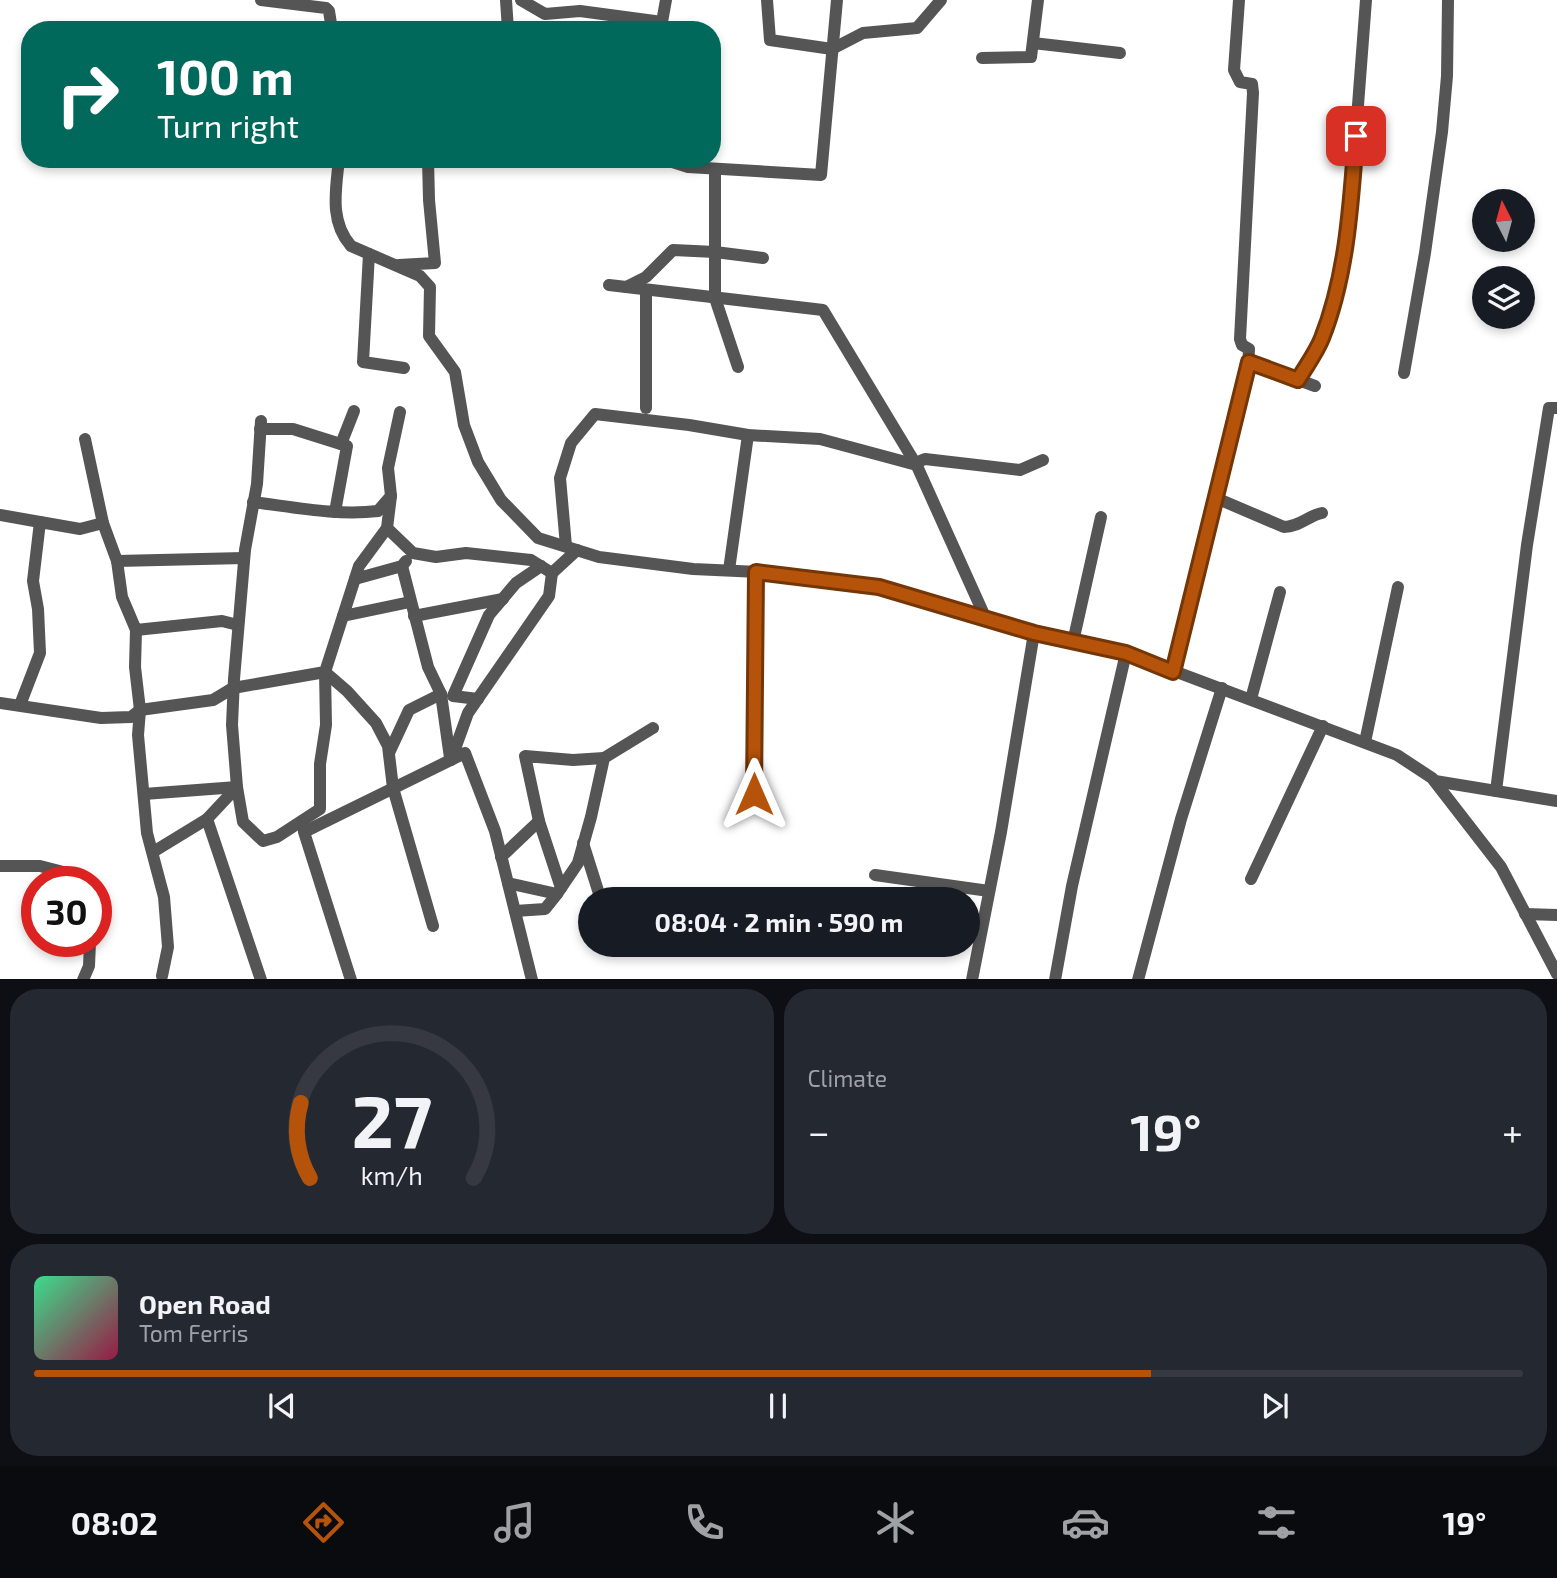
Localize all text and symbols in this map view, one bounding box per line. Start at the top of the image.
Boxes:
text: 100 m [157,46,294,105]
icon: right [42,49,133,140]
text: Turn right [157,106,299,144]
pin [1326,106,1386,166]
icon: arrive [1337,117,1375,155]
north arrow [1472,189,1535,252]
map controls [1472,189,1535,329]
button: layers [1472,266,1535,329]
position arrow [717,757,791,831]
speed limit sign: 30 [21,866,112,957]
text: 08:04 · 2 min · 590 m [655,906,903,937]
text: Climate [808,1064,887,1092]
text: 27 [351,1075,432,1163]
text: 19° [1130,1099,1201,1161]
text: − [808,1108,830,1154]
text: + [1502,1108,1523,1154]
text: km/h [361,1159,423,1189]
text: Open Road [139,1288,271,1319]
text: Tom Ferris [139,1319,248,1347]
icon: previous [263,1387,301,1425]
icon: pause [759,1387,797,1425]
icon: next [1256,1387,1294,1425]
icon: directions [299,1498,348,1547]
icon: music [490,1498,539,1547]
icon: phone [680,1498,729,1547]
icon: climate [871,1498,920,1547]
icon: car [1061,1498,1110,1547]
icon: filters [1252,1498,1301,1547]
text: 08:02 [71,1503,158,1541]
text: 19° [1443,1503,1486,1541]

